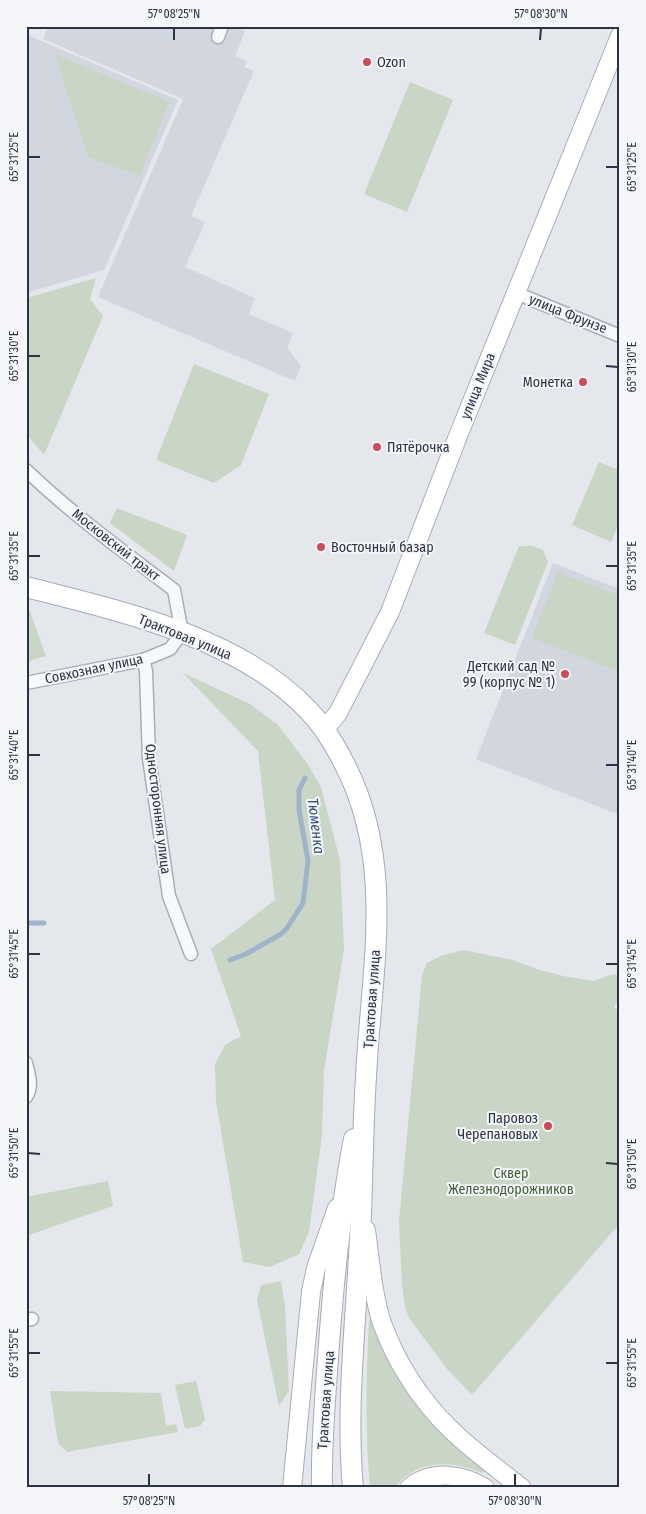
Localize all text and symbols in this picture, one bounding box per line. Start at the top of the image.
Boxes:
text: 57°08'25"N [148,7,200,21]
text: 57°08'30"N [514,7,568,21]
place label: Ozon [377,54,406,71]
marker: Ozon [361,56,373,68]
text: 65°31'25"E [7,132,21,182]
text: 65°31'25"E [625,142,639,192]
street label: улица Фрунзе [526,291,610,337]
text: 65°31'30"E [7,330,21,381]
text: 65°31'30"E [625,341,639,392]
street label: улица Мира [457,350,499,422]
place label: Монетка [523,374,573,391]
marker: Монетка [577,376,589,388]
place label: Пятёрочка [387,439,450,456]
marker: Пятёрочка [371,441,383,453]
street label: Московский тракт [69,505,164,585]
text: 65°31'35"E [7,531,21,581]
place label: Восточный базар [331,539,434,556]
marker: Восточный базар [315,541,327,553]
text: 65°31'35"E [625,541,639,591]
street label: Трактовая улица [136,611,234,663]
street label: Совхозная улица [43,650,145,688]
place label: Детский сад № 99 (корпус № 1) [463,658,555,691]
marker: Детский сад № 99 (корпус № 1) [559,668,571,680]
text: 65°31'40"E [7,729,21,780]
text: 65°31'40"E [625,739,639,790]
street label: Односторонняя улица [142,743,174,875]
water label: Тюменка [304,797,328,855]
text: 65°31'45"E [7,929,21,979]
text: 65°31'45"E [625,939,639,989]
street label: Трактовая улица [360,949,384,1049]
place label: Паровоз Черепановых [457,1110,539,1143]
marker: Паровоз Черепановых [542,1120,554,1132]
text: 65°31'50"E [7,1127,21,1178]
text: 65°31'50"E [625,1138,639,1189]
park label: Сквер Железнодорожников [448,1165,574,1198]
text: 65°31'55"E [7,1328,21,1378]
text: 65°31'55"E [625,1338,639,1388]
street label: Трактовая улица [314,1350,338,1450]
text: 57°08'25"N [123,1494,175,1508]
text: 57°08'30"N [488,1494,542,1508]

